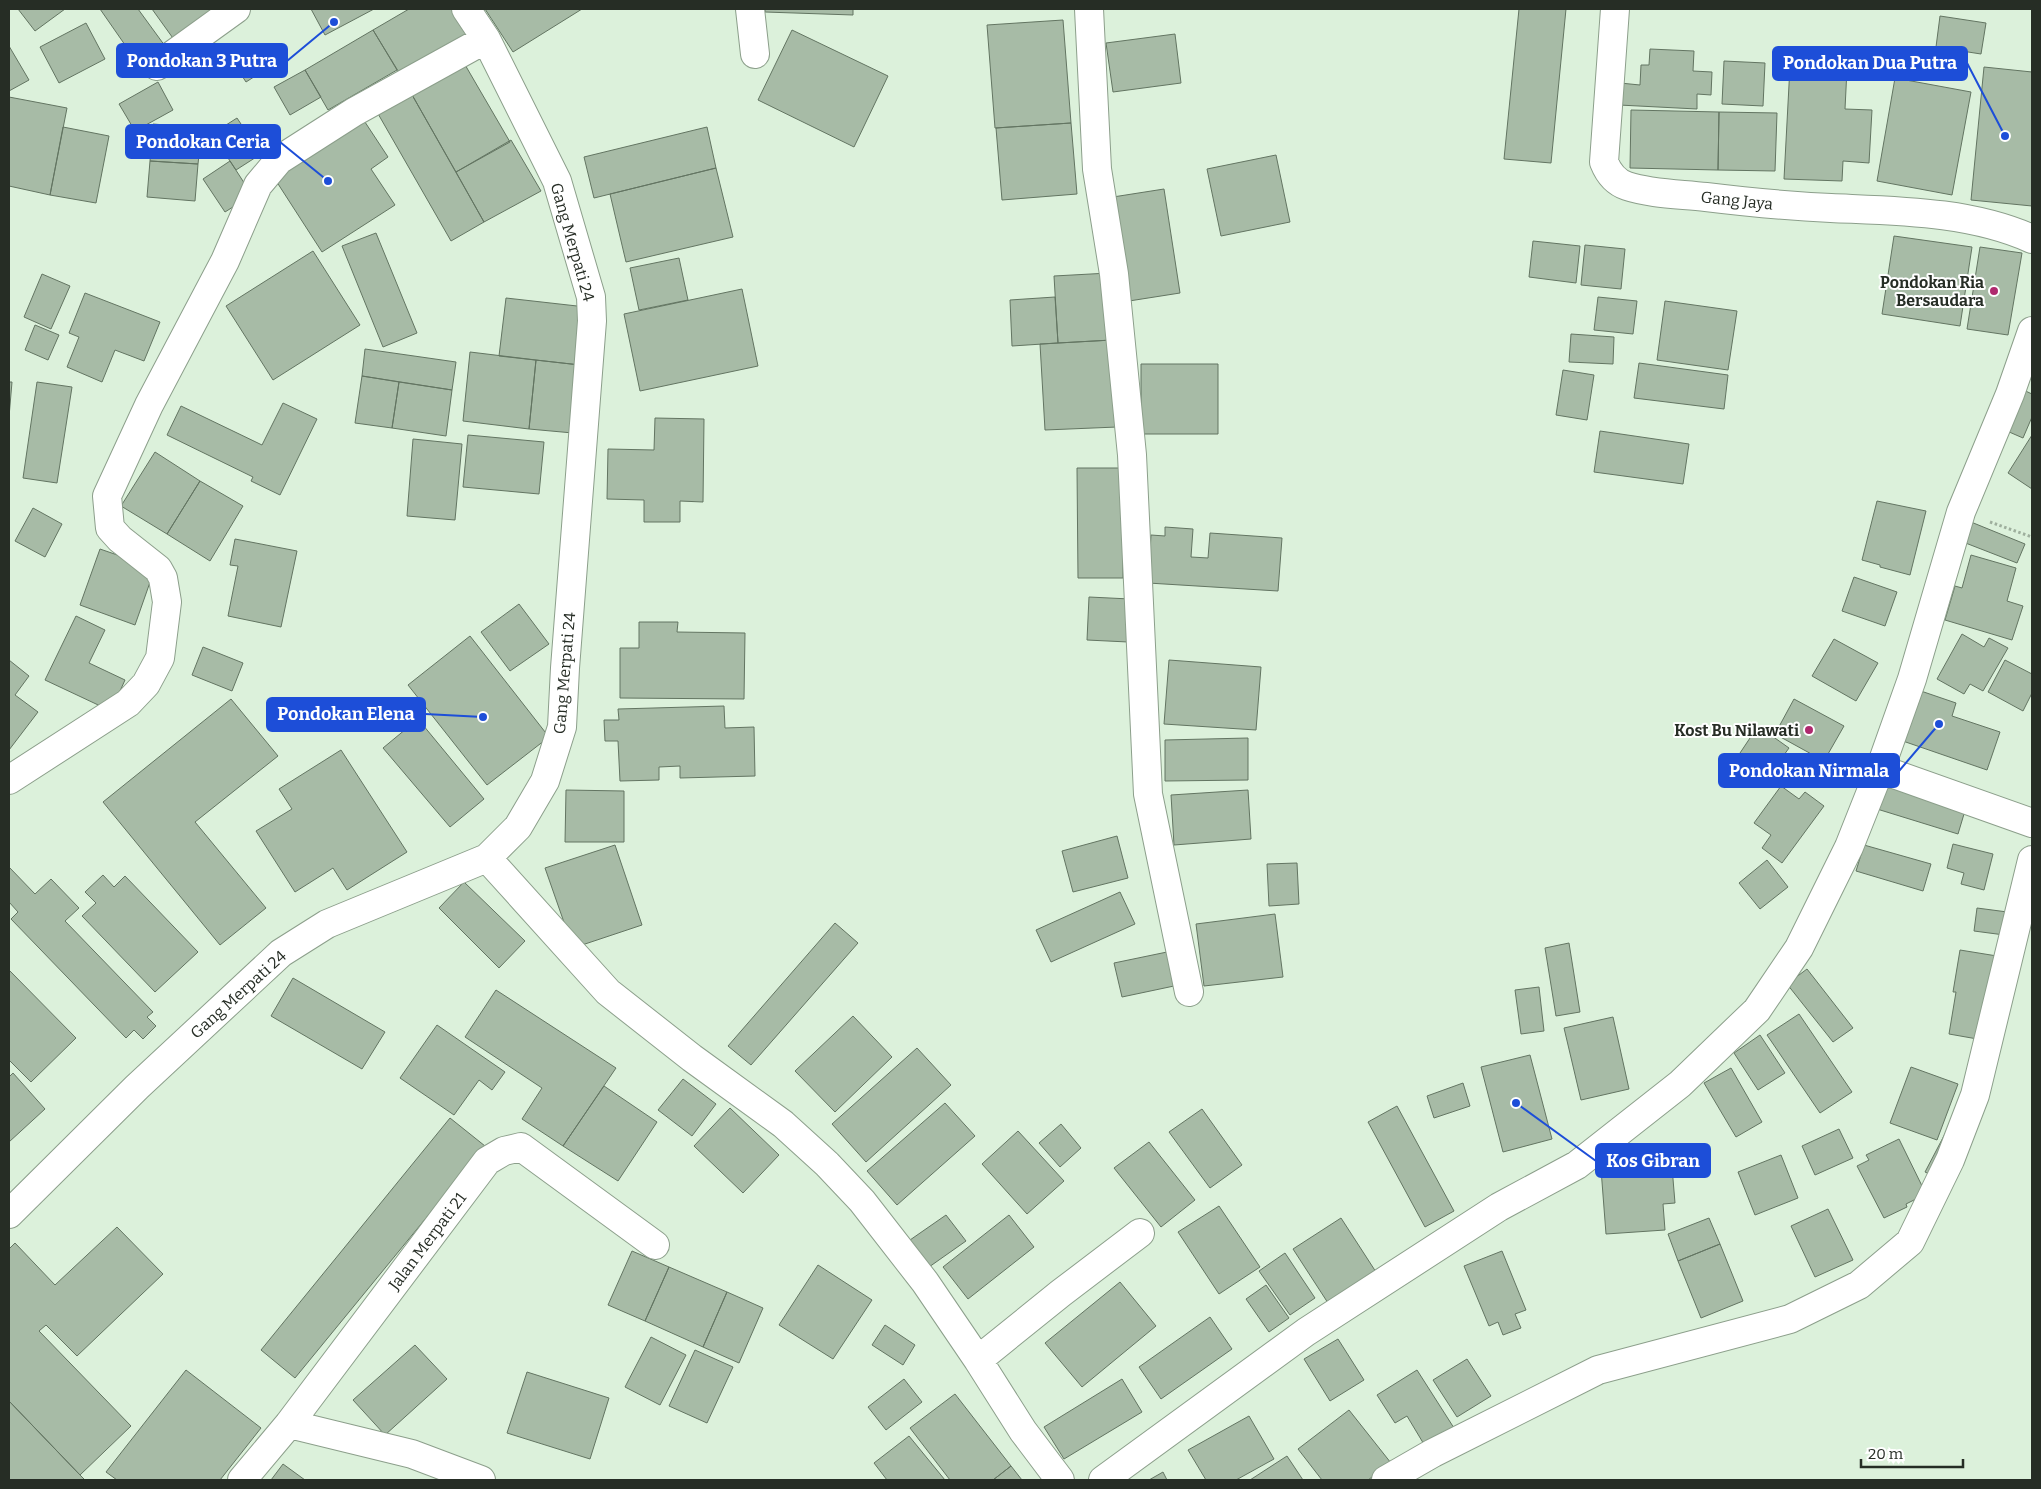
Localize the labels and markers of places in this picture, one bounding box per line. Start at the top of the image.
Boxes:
callout: Pondokan 3 Putra [117,44,287,77]
callout: Pondokan Dua Putra [1773,47,1967,80]
callout: Pondokan Ceria [126,125,280,158]
place label: Pondokan Ria Bersaudara [1880,273,1984,310]
marker: Pondokan Ria Bersaudara [1988,285,2000,297]
callout: Pondokan Elena [267,698,425,731]
place label: Kost Bu Nilawati [1674,721,1799,740]
marker: Kost Bu Nilawati [1803,724,1815,736]
callout: Pondokan Nirmala [1719,754,1899,787]
callout: Kos Gibran [1596,1144,1710,1177]

